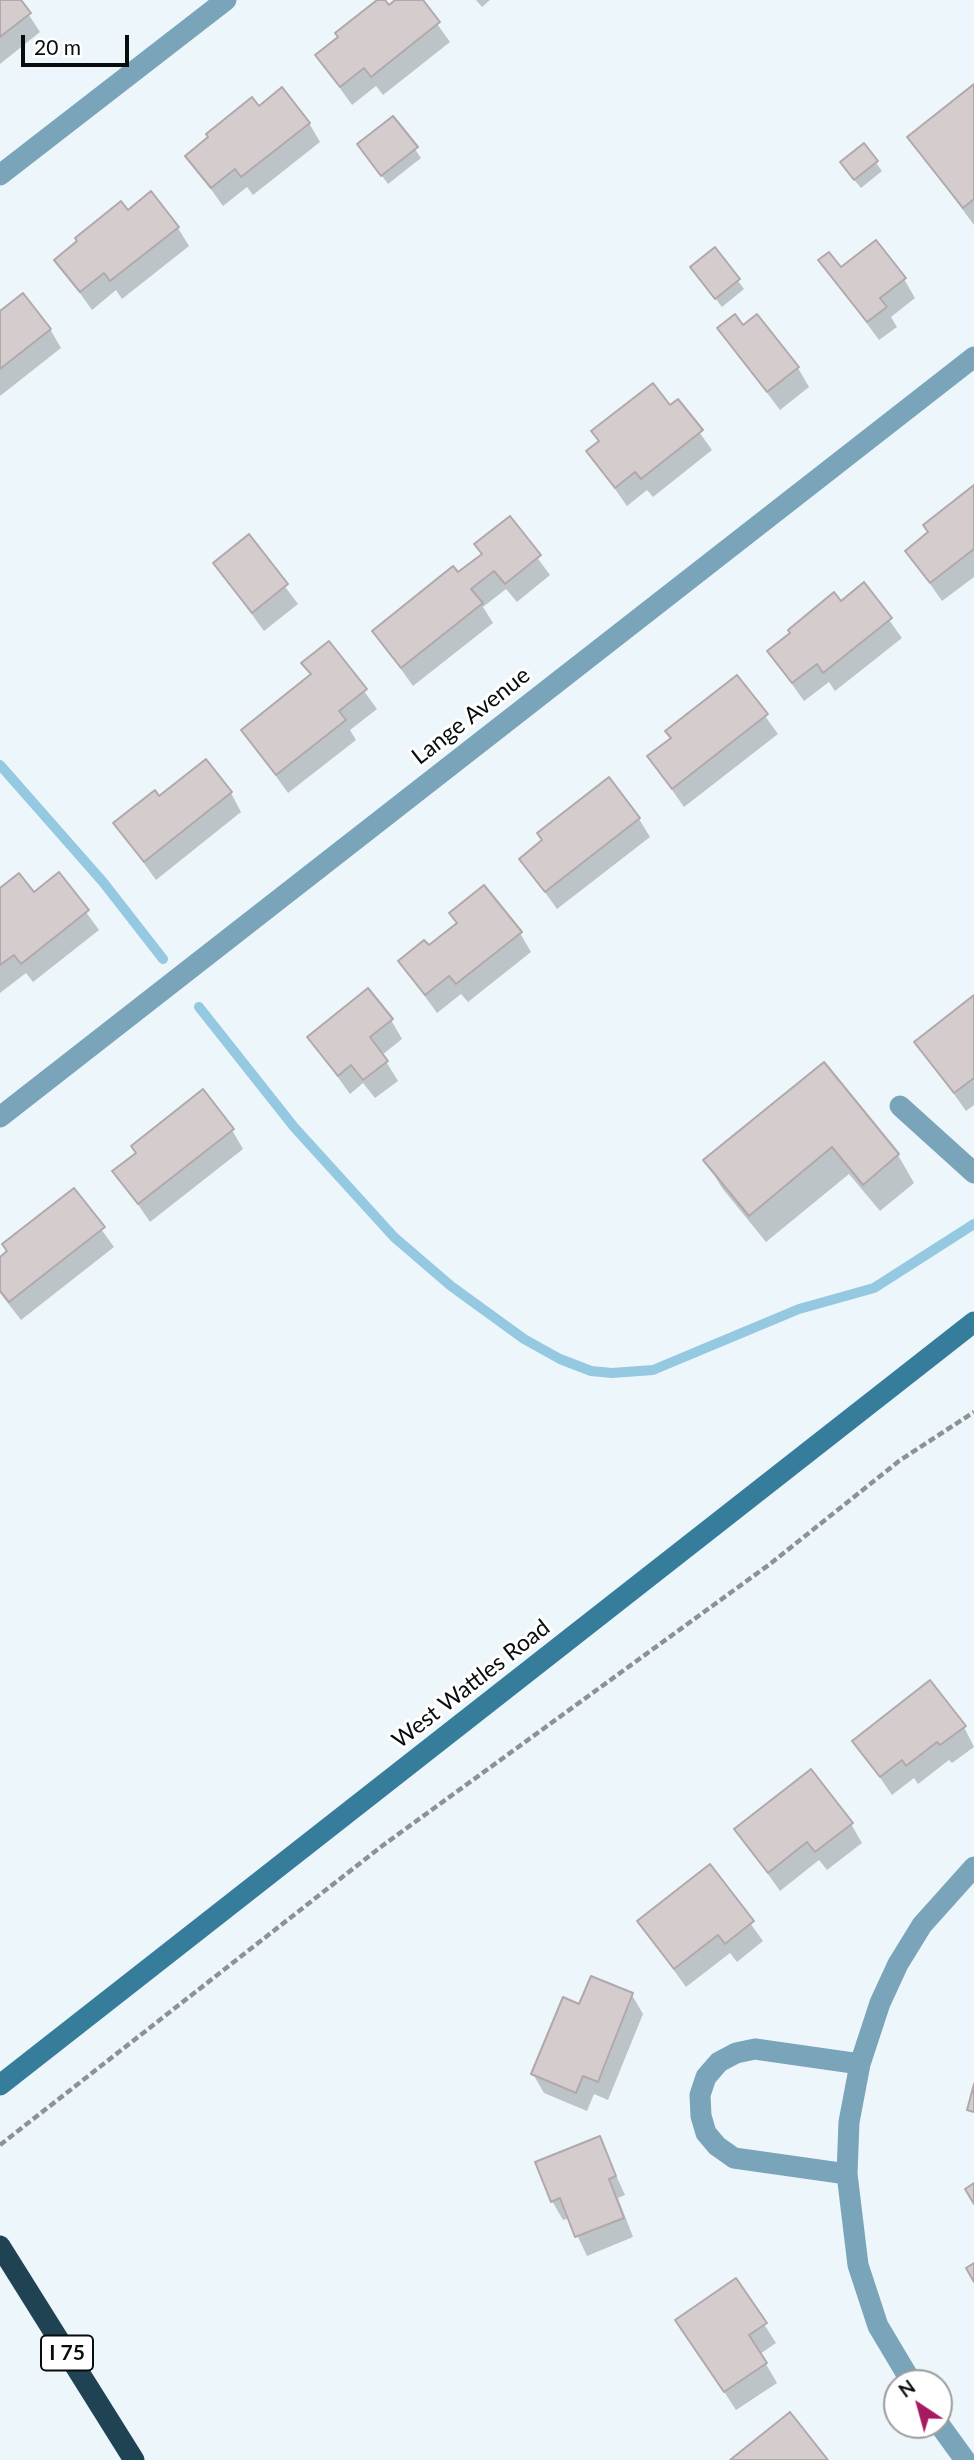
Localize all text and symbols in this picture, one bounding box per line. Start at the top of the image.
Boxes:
scale bar [24,21,133,65]
text: 20 m [34,34,81,59]
street label: Lange Avenue [407,661,535,771]
street label: West Wattles Road [387,1614,555,1754]
road number: I 75 [41,2336,93,2370]
north arrow [883,2369,953,2439]
text: N [894,2375,919,2402]

